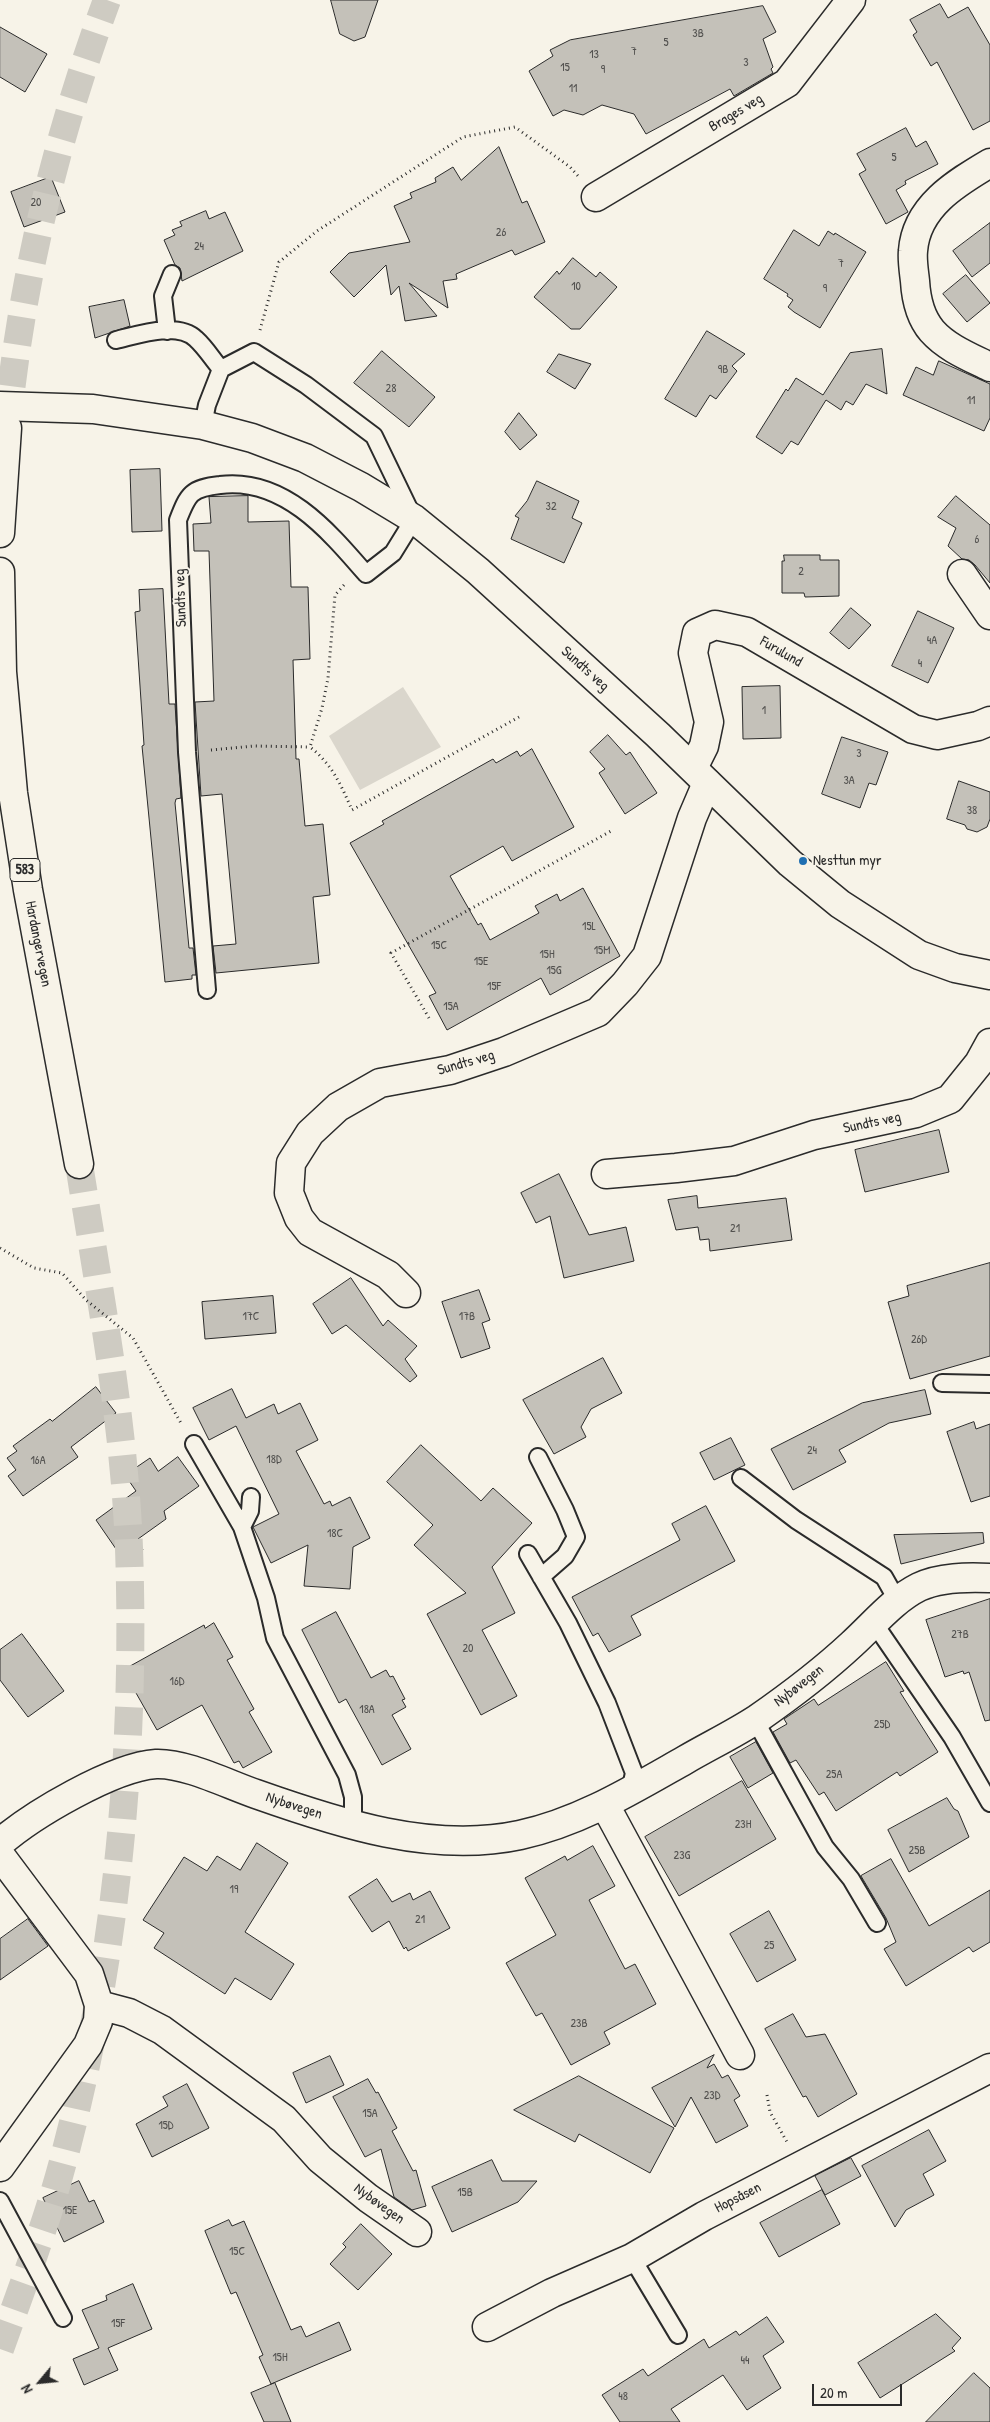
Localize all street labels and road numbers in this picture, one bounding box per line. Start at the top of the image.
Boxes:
street label: Brages veg [706,90,766,136]
street label: Sundts veg [171,568,191,628]
street label: Furulund [757,633,805,671]
street label: Sundts veg [557,643,613,695]
road number: 583 [10,858,40,882]
street label: Hardangervegen [21,900,55,988]
street label: Sundts veg [435,1046,497,1080]
street label: Sundts veg [841,1108,903,1138]
street label: Nybøvegen [771,1661,827,1711]
street label: Nybøvegen [264,1788,324,1824]
street label: Hopsåsen [712,2179,764,2217]
street label: Nybøvegen [350,2180,408,2228]

